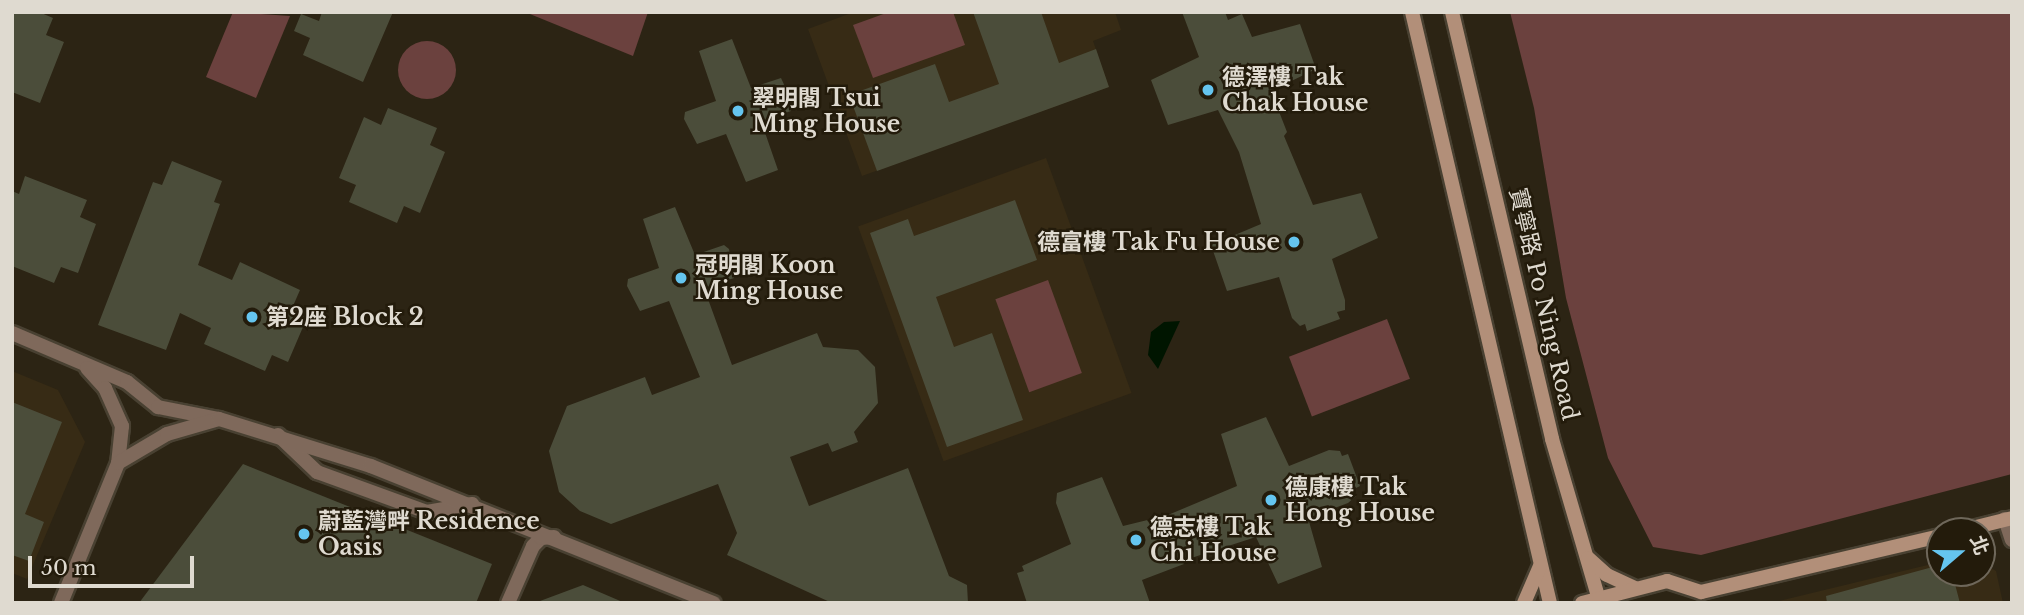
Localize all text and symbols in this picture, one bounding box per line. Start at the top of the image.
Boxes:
place label: 德澤樓 Tak Chak House [1222,63,1369,117]
marker: 德澤樓 Tak Chak House [1200,82,1216,98]
place label: 翠明閣 Tsui Ming House [752,84,900,138]
marker: 翠明閣 Tsui Ming House [730,103,746,119]
street label: 寶寧路 Po Ning Road [1504,185,1584,423]
place label: 德富樓 Tak Fu House [1037,228,1280,256]
marker: 德富樓 Tak Fu House [1286,234,1302,250]
place label: 冠明閣 Koon Ming House [695,251,843,305]
marker: 冠明閣 Koon Ming House [673,270,689,286]
place label: 第2座 Block 2 [266,303,424,331]
marker: 第2座 Block 2 [244,309,260,325]
place label: 德康樓 Tak Hong House [1285,473,1435,527]
marker: 德康樓 Tak Hong House [1263,492,1279,508]
place label: 蔚藍灣畔 Residence Oasis [318,507,540,561]
place label: 德志樓 Tak Chi House [1150,513,1277,567]
north arrow [1926,517,1996,587]
marker: 蔚藍灣畔 Residence Oasis [296,526,312,542]
marker: 德志樓 Tak Chi House [1128,532,1144,548]
text: 北 [1965,532,1993,558]
scale bar [32,542,198,586]
text: 50 m [41,555,96,581]

